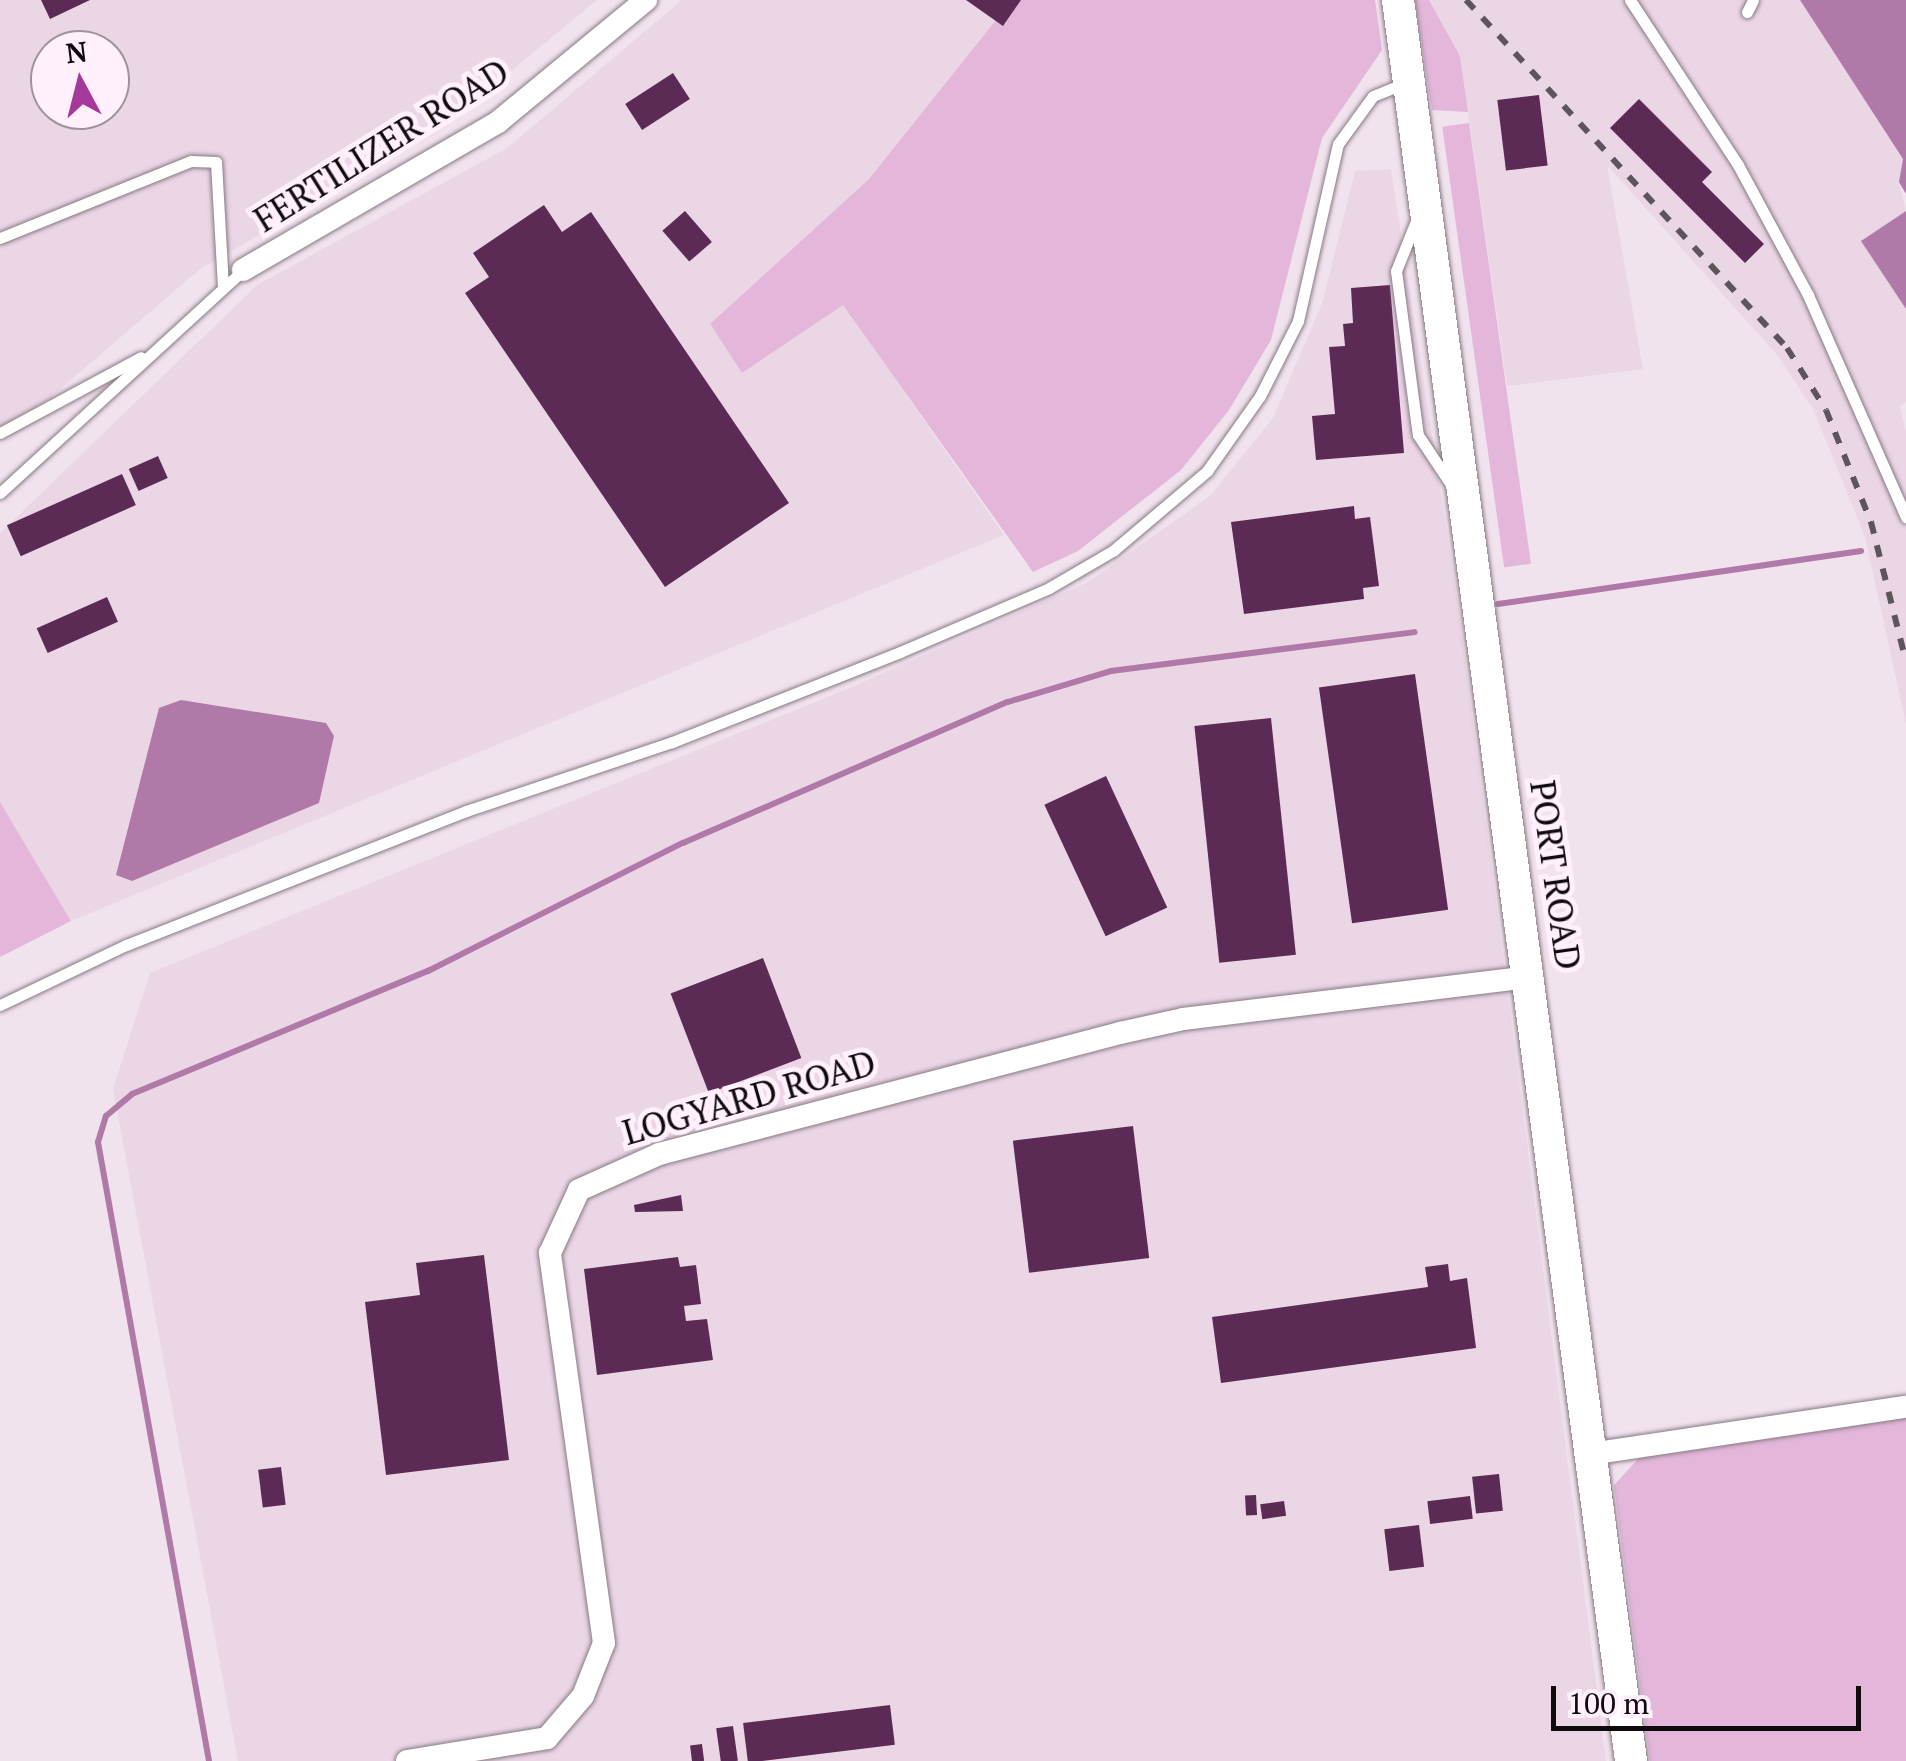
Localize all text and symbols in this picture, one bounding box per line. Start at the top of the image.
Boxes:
north arrow [30,30,130,130]
text: N [64,32,89,71]
street label: FERTILIZER ROAD [246,50,516,240]
street label: PORT ROAD [1522,778,1590,972]
street label: LOGYARD ROAD [618,1041,880,1153]
scale bar [1556,1666,1866,1728]
text: 100 m [1568,1683,1649,1723]

